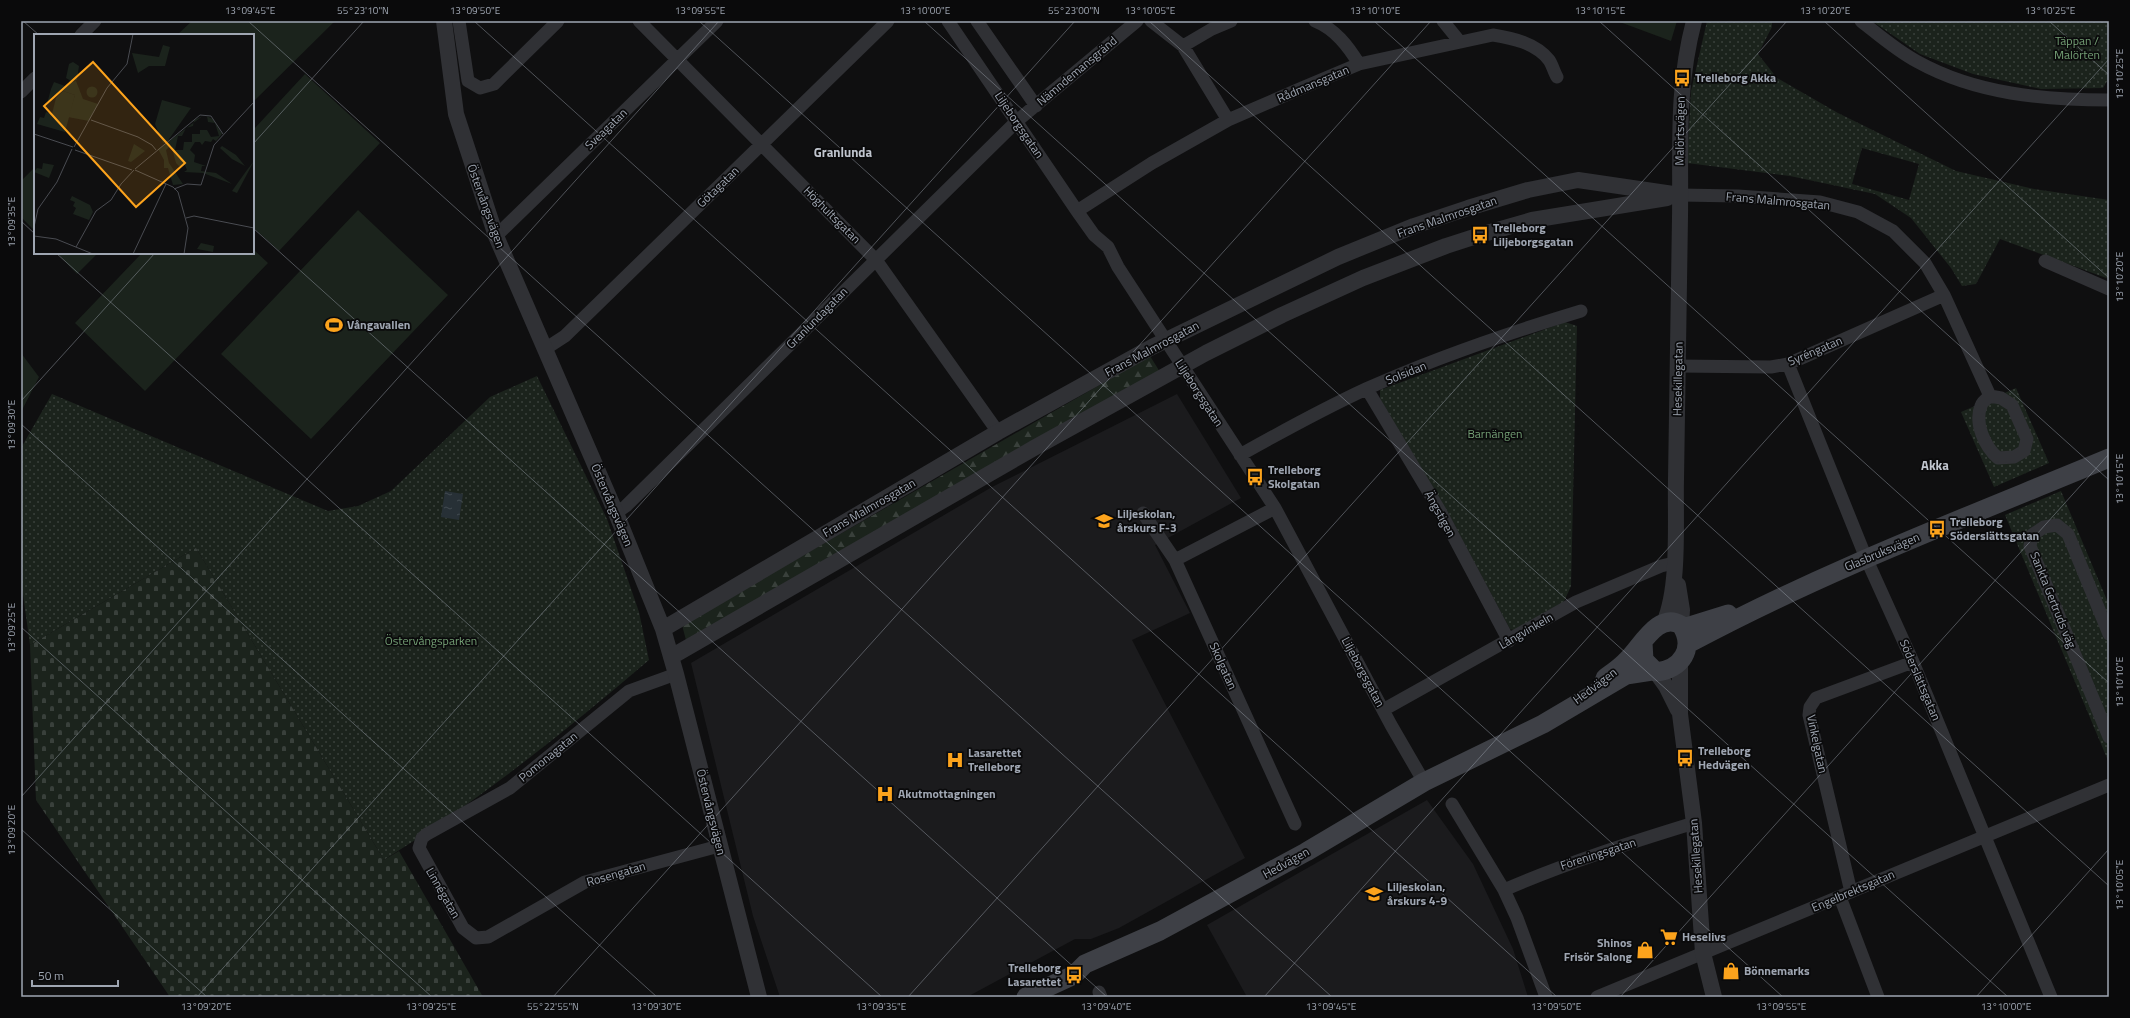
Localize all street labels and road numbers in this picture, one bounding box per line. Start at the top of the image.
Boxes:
street label: Nämndemansgränd [1032,31,1121,110]
street label: Rådmansgatan [1274,60,1352,107]
street label: Liljeborgsgatan [990,87,1049,162]
street label: Malörtsvägen [1669,96,1690,166]
street label: Sveagatan [580,103,631,154]
street label: Östervångsvägen [462,161,510,250]
street label: Götagatan [692,161,743,212]
street label: Höghultsgatan [799,182,865,248]
street label: Frans Malmrosgatan [1725,186,1831,215]
street label: Frans Malmrosgatan [1394,191,1499,243]
street label: Granlundagatan [781,282,852,353]
street label: Frans Malmrosgatan [1101,316,1202,381]
street label: Syréngatan [1785,331,1845,371]
street label: Hesekillegatan [1667,342,1688,416]
street label: Liljeborgsgatan [1170,355,1228,430]
street label: Solsidan [1382,356,1429,389]
street label: Östervångsvägen [587,461,638,549]
street label: Frans Malmrosgatan [819,473,919,542]
street label: Ängstigen [1420,487,1461,541]
street label: Glasbruksvägen [1841,527,1922,576]
street label: Sankta Gertruds väg [2025,549,2081,651]
street label: Långvinkeln [1495,607,1557,654]
street label: Liljeborgsgatan [1337,633,1390,710]
street label: Söderslättsgatan [1895,636,1946,723]
street label: Skolgatan [1205,639,1242,693]
street label: Hedvägen [1569,663,1621,708]
street label: Vinkelgatan [1802,713,1833,775]
street label: Pomonagatan [514,727,581,786]
street label: Östervångsvägen [692,767,731,857]
street label: Hesekillegatan [1683,818,1708,894]
street label: Föreningsgatan [1558,832,1638,875]
street label: Hedvägen [1259,842,1313,883]
street label: Rosengatan [584,856,648,891]
street label: Linnégatan [421,864,466,922]
street label: Engelbrektsgatan [1808,864,1897,917]

